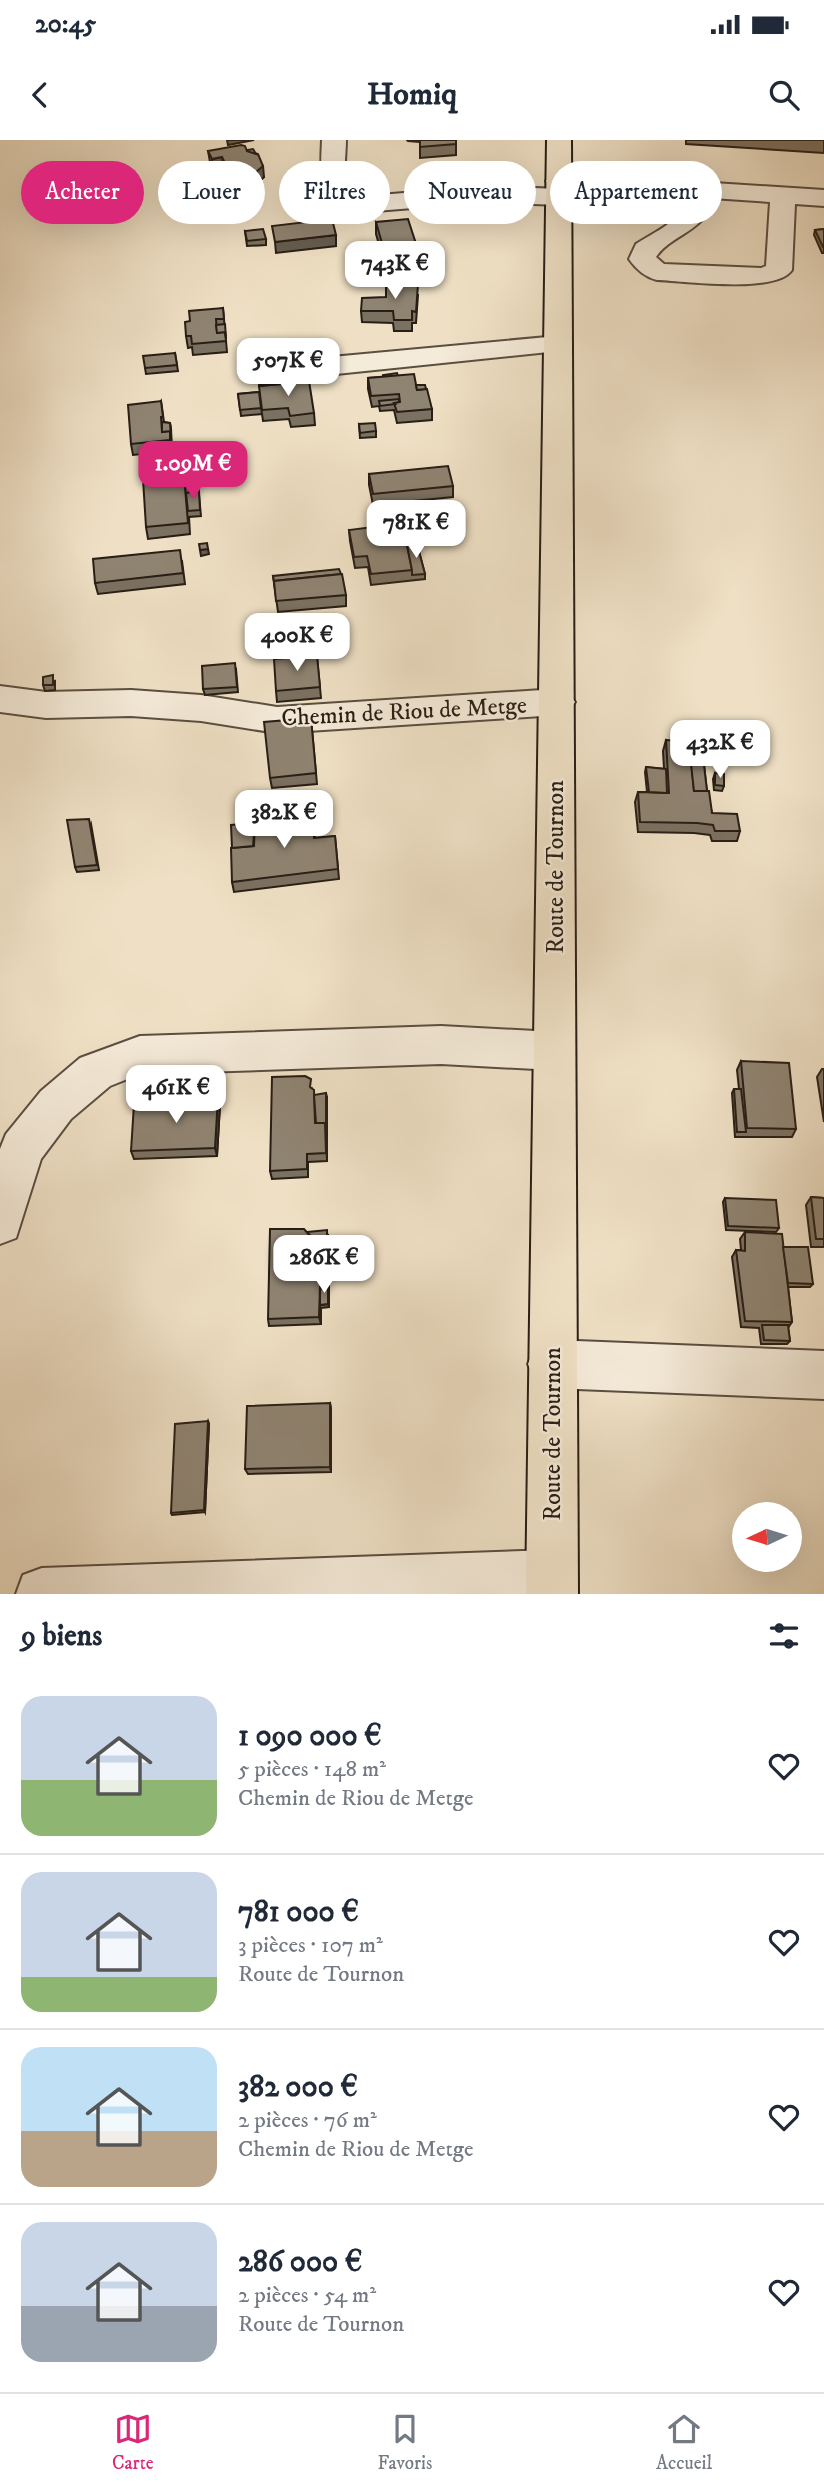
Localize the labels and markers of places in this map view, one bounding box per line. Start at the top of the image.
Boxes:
pin: 743K € [338,242,452,301]
pin: 507K € [231,338,345,398]
pin: 1.09M € [128,442,258,501]
pin: 781K € [359,500,473,560]
pin: 400K € [240,614,354,673]
pin: 432K € [663,720,777,780]
pin: 382K € [227,790,341,850]
pin: 461K € [119,1066,233,1125]
pin: 286K € [267,1236,381,1295]

